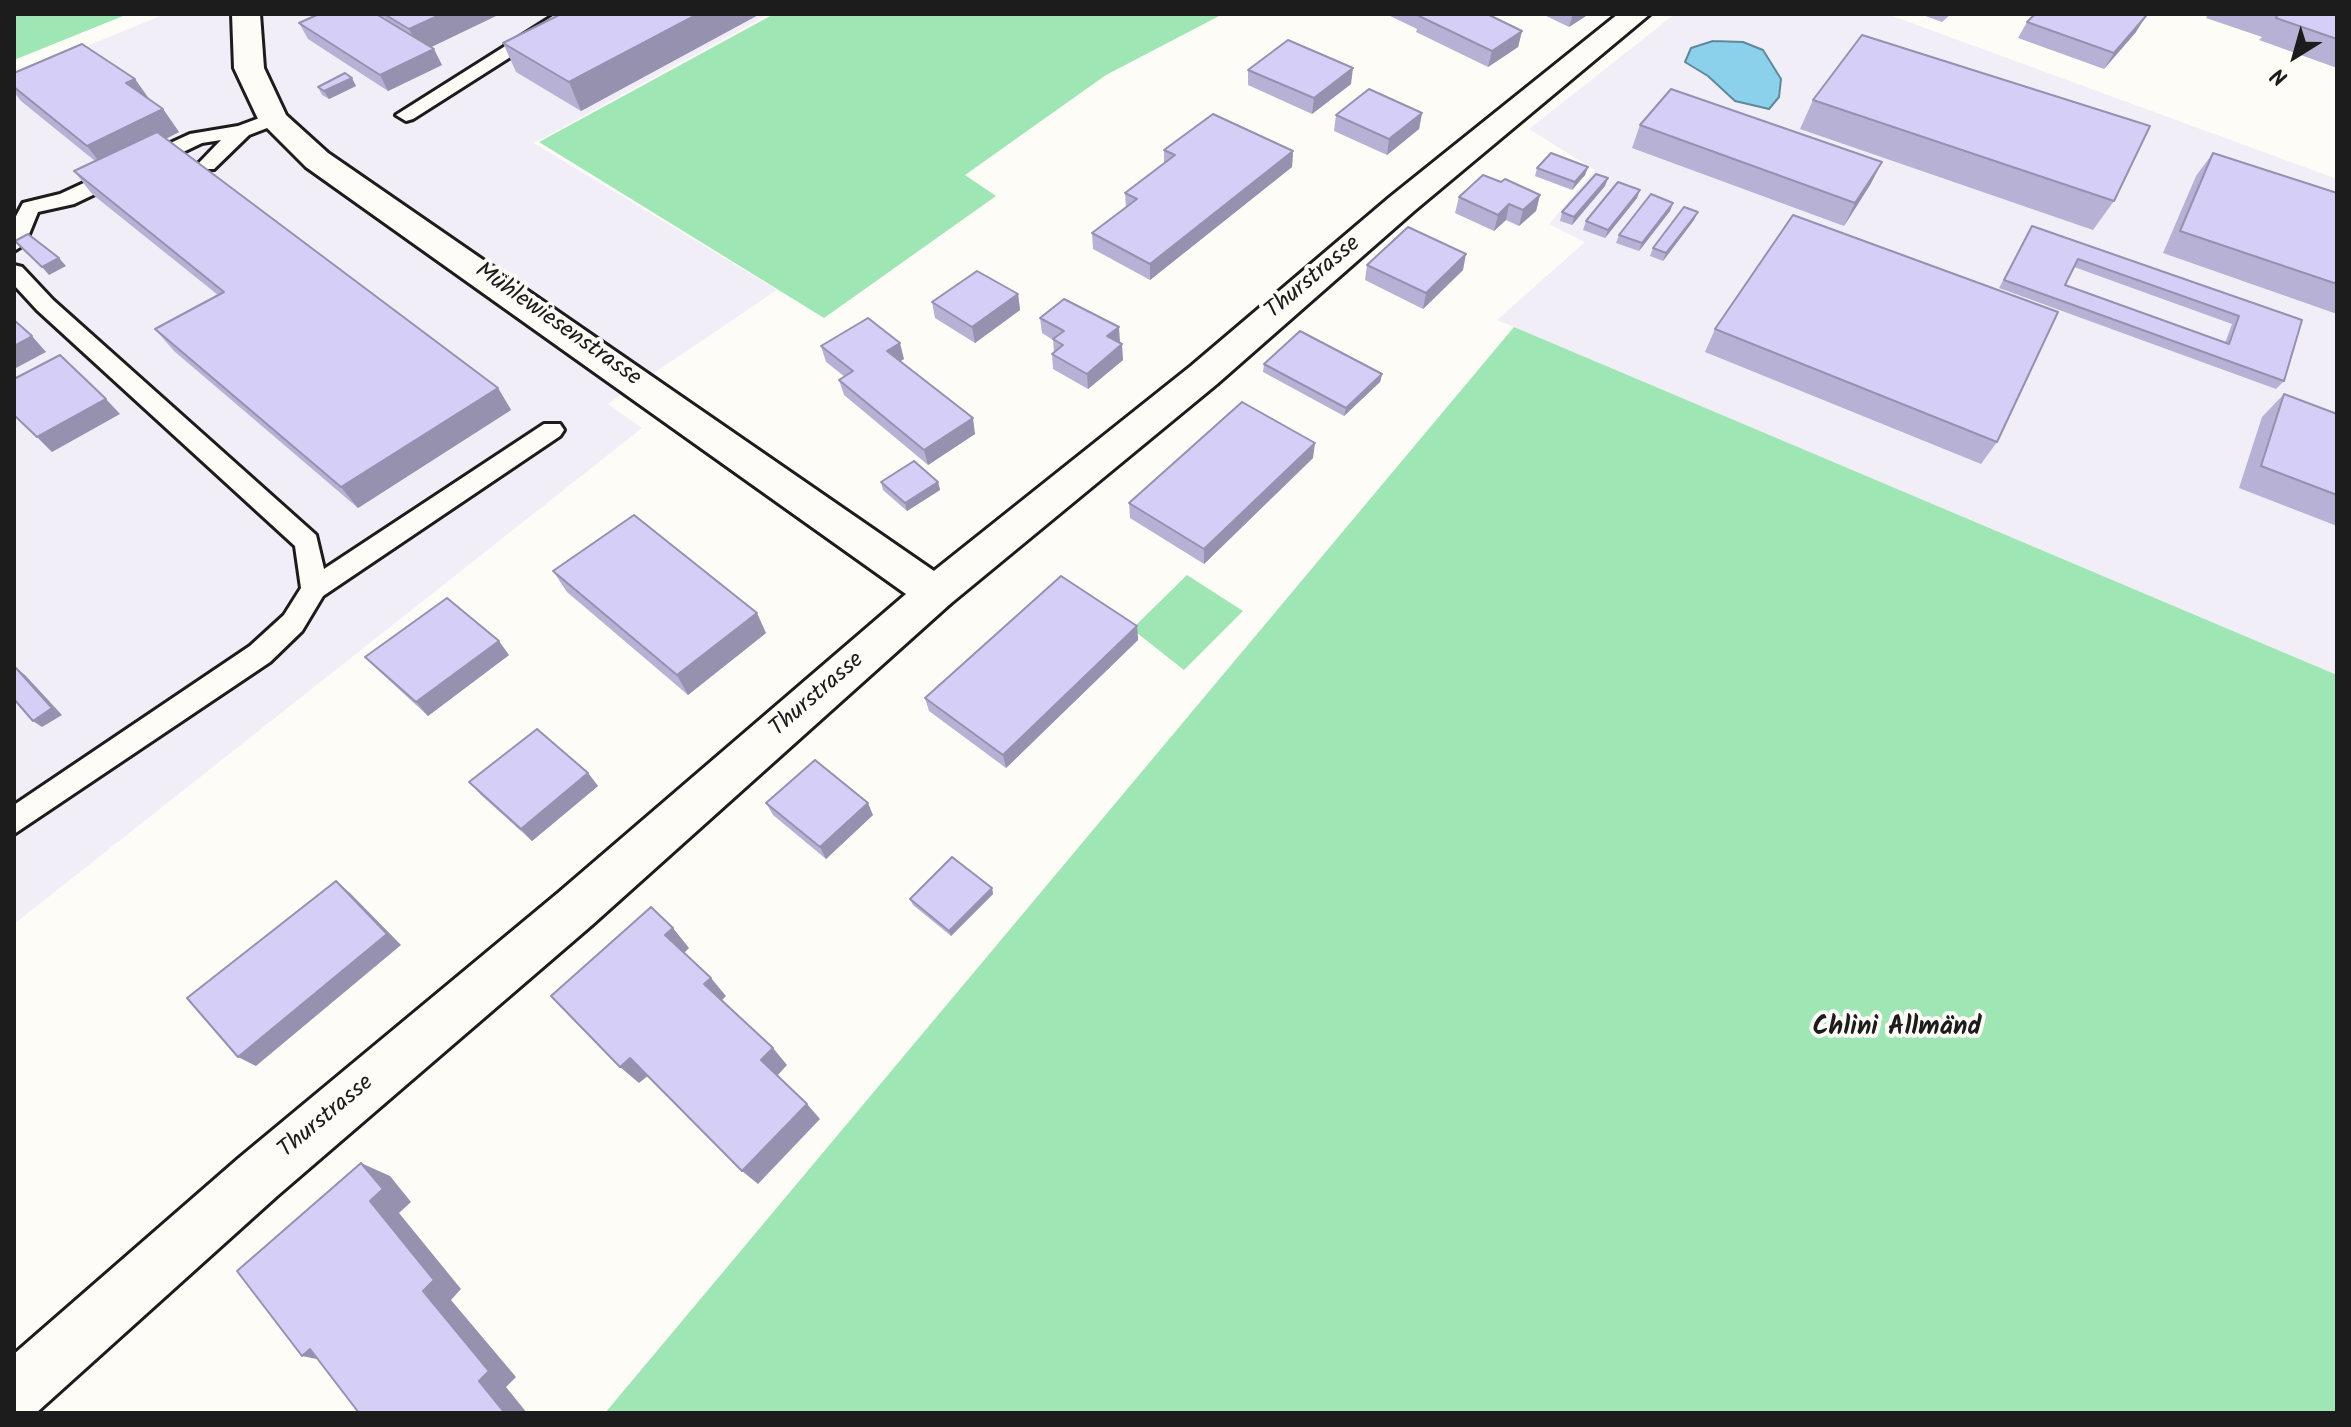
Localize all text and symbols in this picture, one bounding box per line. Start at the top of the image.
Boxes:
north arrow [2255,16,2335,96]
text: N [2264,57,2296,94]
street label: Thurstrasse [1261,231,1367,327]
street label: Mühlewiesenstrasse [468,258,646,394]
street label: Thurstrasse [765,647,871,745]
district label: Chlini Allmänd [1813,1014,1981,1046]
street label: Thurstrasse [274,1070,380,1166]

